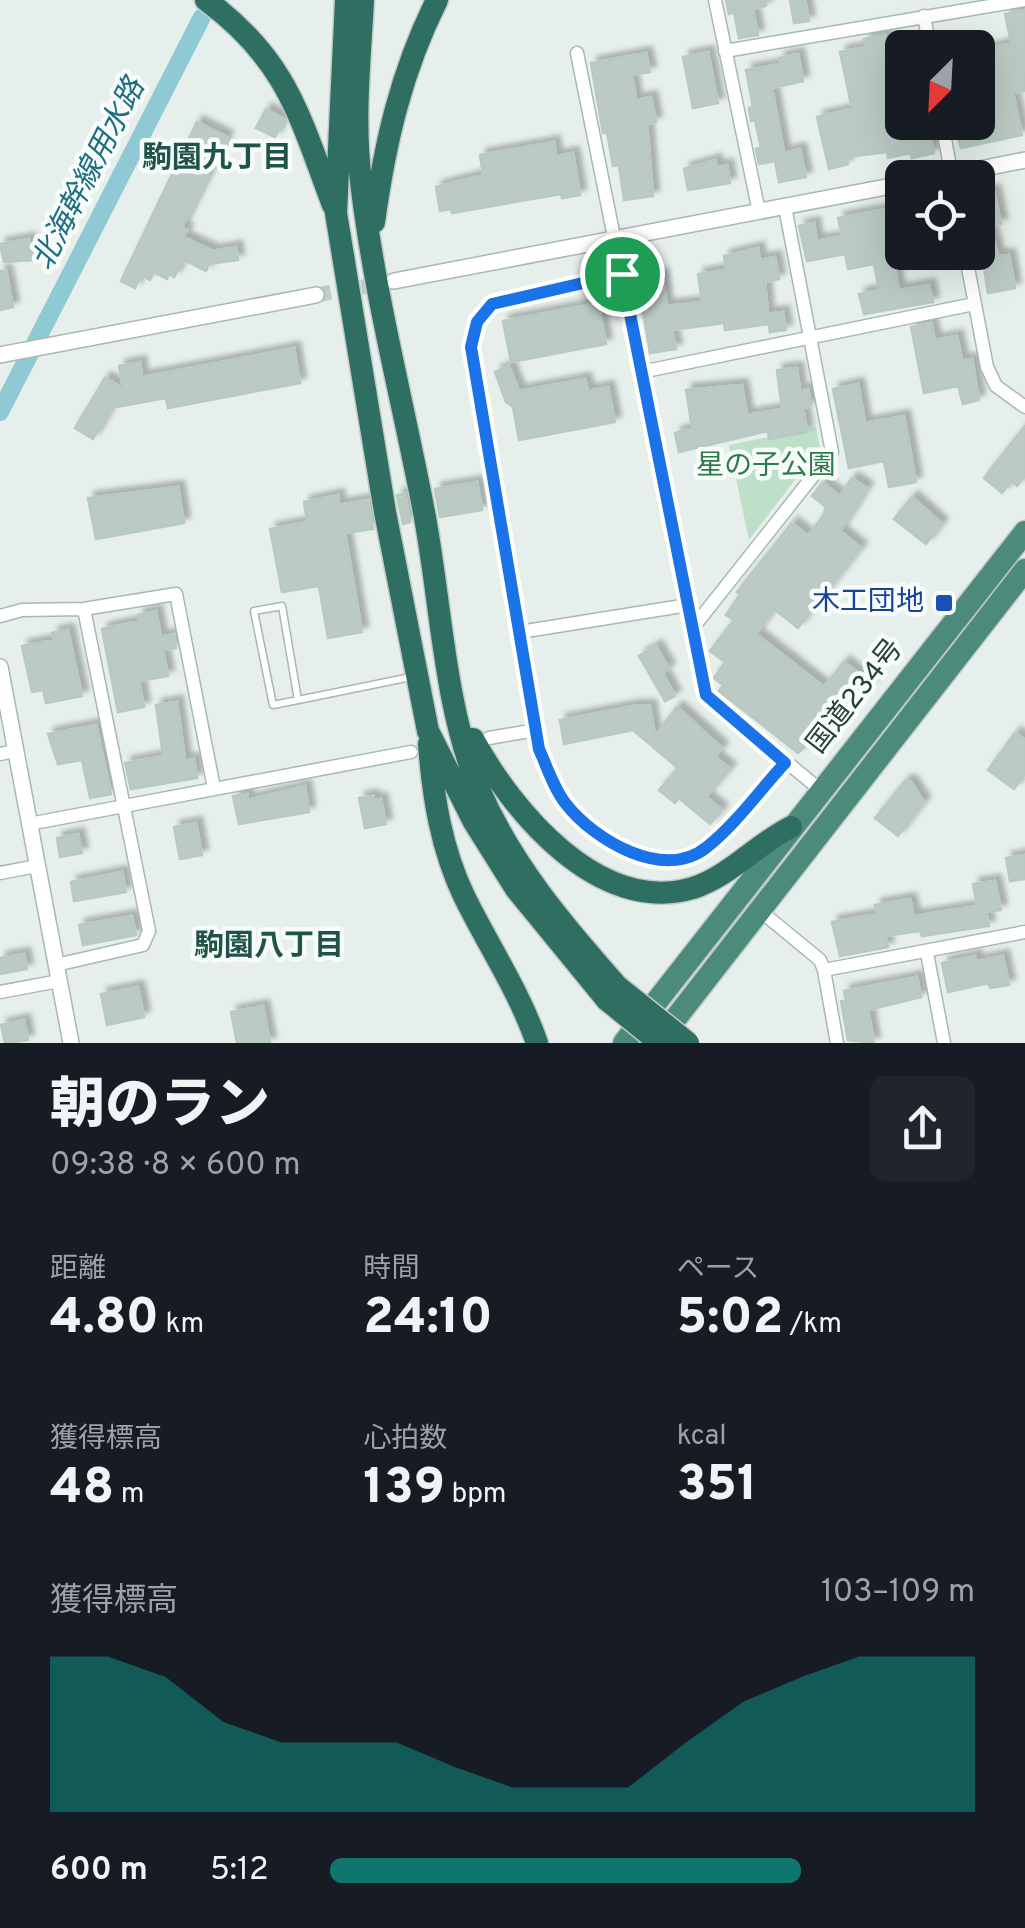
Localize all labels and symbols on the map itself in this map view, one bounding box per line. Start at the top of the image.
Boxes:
north arrow [885,30,995,140]
water label: 北海幹線用水路 [26,70,156,277]
district label: 駒園九丁目 [142,141,292,178]
pin [580,232,665,317]
park label: 星の子公園 [696,449,836,485]
place label: 木工団地 [812,585,924,621]
marker: 木工団地 [933,592,955,614]
street label: 国道234号 [800,633,912,761]
district label: 駒園八丁目 [194,929,344,966]

